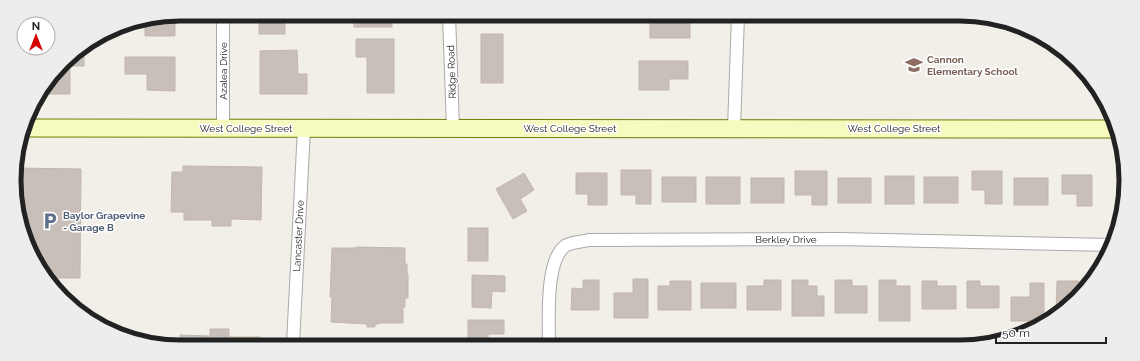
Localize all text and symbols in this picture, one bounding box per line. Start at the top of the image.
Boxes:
north arrow [16,16,56,56]
text: N [32,20,40,33]
street label: Azalea Drive [218,42,229,100]
street label: Ridge Road [445,45,458,99]
place label: Cannon Elementary School [927,54,1019,77]
school or university icon: Cannon Elementary School [904,55,924,75]
street label: West College Street [200,123,293,134]
street label: West College Street [524,123,617,134]
street label: West College Street [848,123,941,134]
street label: Lancaster Drive [291,200,306,272]
place label: Baylor Grapevine - Garage B [63,210,145,233]
parking icon: Baylor Grapevine - Garage B [40,211,60,231]
street label: Berkley Drive [755,234,817,245]
scale bar [996,319,1106,345]
text: 50 m [1002,326,1030,340]

